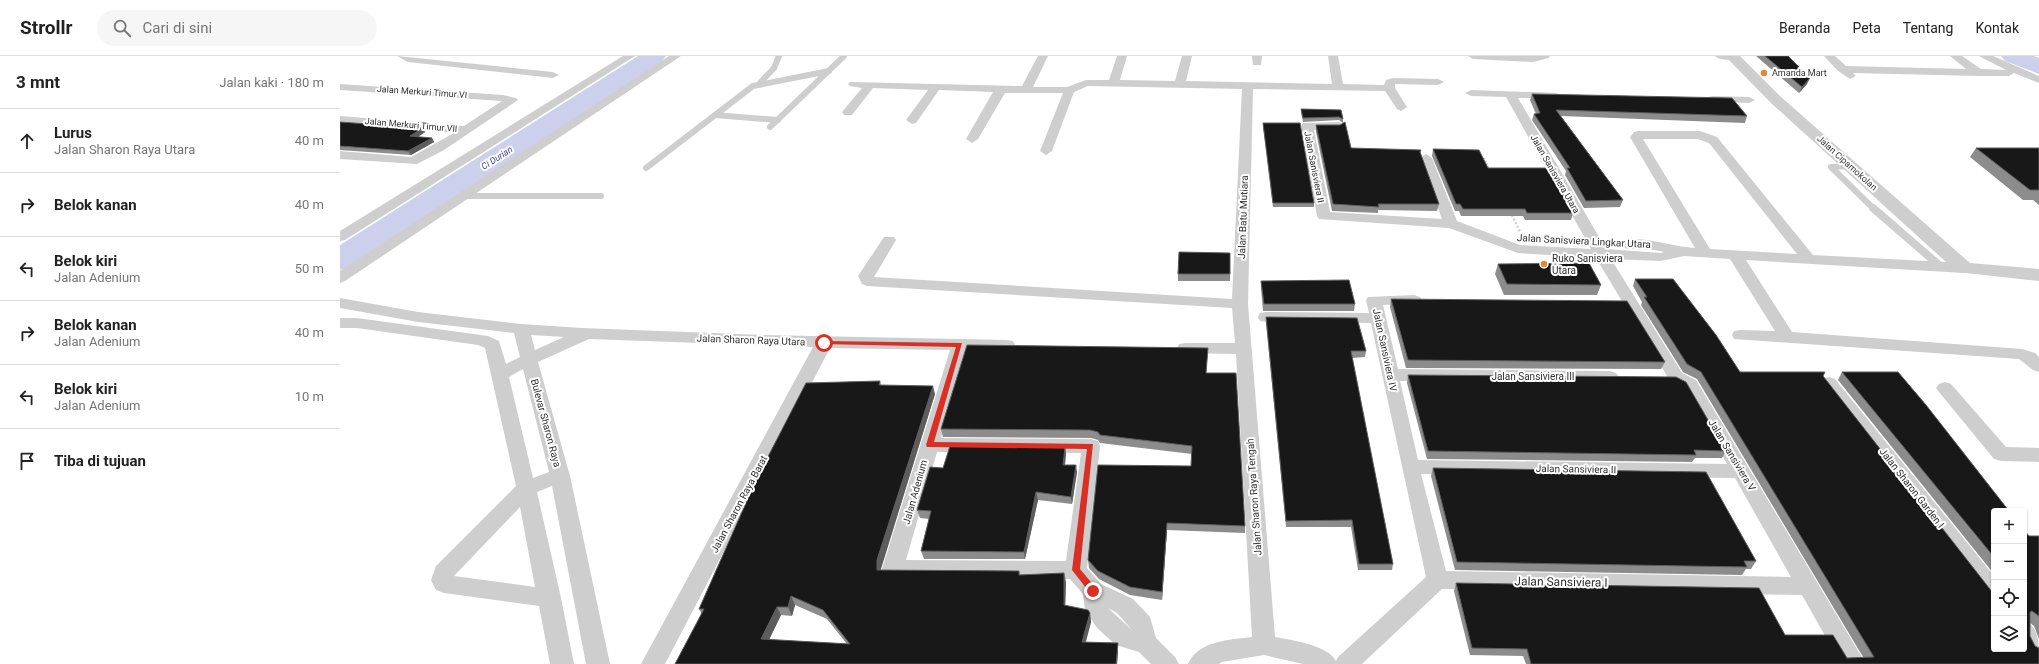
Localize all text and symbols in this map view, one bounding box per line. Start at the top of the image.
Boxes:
search box [97,10,377,46]
text: Strollr [20,16,73,39]
icon: search [111,17,133,39]
text: Cari di sini [143,19,212,37]
text: Beranda [1779,20,1830,36]
text: Peta [1852,20,1881,36]
text: Tentang [1903,20,1953,36]
text: Kontak [1975,20,2019,36]
marker: Amanda Mart [1759,68,1769,78]
place label: Amanda Mart [1772,68,1827,78]
text: 3 mnt [16,72,60,92]
text: Jalan kaki · 180 m [219,75,324,90]
street label: Jalan Merkuri Timur VI [376,84,468,100]
street label: Jalan Merkuri Timur VII [364,116,458,134]
text: Lurus [54,124,92,142]
icon: ahead [16,130,38,152]
street label: Jalan Sanisviera II [1302,131,1326,203]
text: 40 m [295,133,324,148]
street label: Jalan Sanisviera Utara [1528,133,1582,215]
street label: Jalan Cipamokolan [1815,134,1879,192]
text: Jalan Sharon Raya Utara [54,142,195,157]
water label: Ci Durian [480,144,515,172]
street label: Jalan Batu Mutiara [1236,175,1250,259]
icon: right [16,194,38,216]
text: Belok kanan [54,196,137,214]
text: 40 m [295,197,324,212]
street label: Jalan Sanisviera Lingkar Utara [1517,232,1651,250]
text: Belok kiri [54,252,117,270]
place label: Ruko Sanisviera Utara [1552,253,1623,276]
icon: left [16,258,38,280]
marker: Ruko Sanisviera Utara [1539,259,1549,269]
text: 50 m [295,261,324,276]
text: Jalan Adenium [54,270,141,285]
street label: Jalan Sansiviera IV [1371,308,1399,393]
text: Belok kanan [54,316,137,334]
icon: right [16,322,38,344]
text: 40 m [295,325,324,340]
street label: Jalan Sharon Raya Utara [697,333,805,347]
text: Jalan Adenium [54,334,141,349]
route start [815,334,833,352]
street label: Jalan Sansiviera III [1491,371,1575,382]
street label: Bulevar Sharon Raya [529,378,563,468]
text: Belok kiri [54,380,117,398]
icon: left [16,386,38,408]
text: 10 m [295,389,324,404]
text: Jalan Adenium [54,398,141,413]
street label: Jalan Sansiviera V [1706,417,1758,493]
street label: Jalan Sharon Raya Tengah [1244,438,1264,556]
street label: Jalan Sharon Garden I [1878,446,1946,530]
icon: arrive [16,450,38,472]
text: Tiba di tujuan [54,452,146,470]
street label: Jalan Sharon Raya Barat [709,454,769,554]
street label: Jalan Adenium [901,458,930,526]
street label: Jalan Sansiviera II [1536,463,1616,475]
map controls [1991,508,2027,652]
button: + [1991,508,2027,544]
button: − [1991,544,2027,580]
street label: Jalan Sansiviera I [1514,574,1608,590]
button: locate [1991,580,2027,616]
route end [1084,582,1102,600]
button: layers [1991,616,2027,652]

